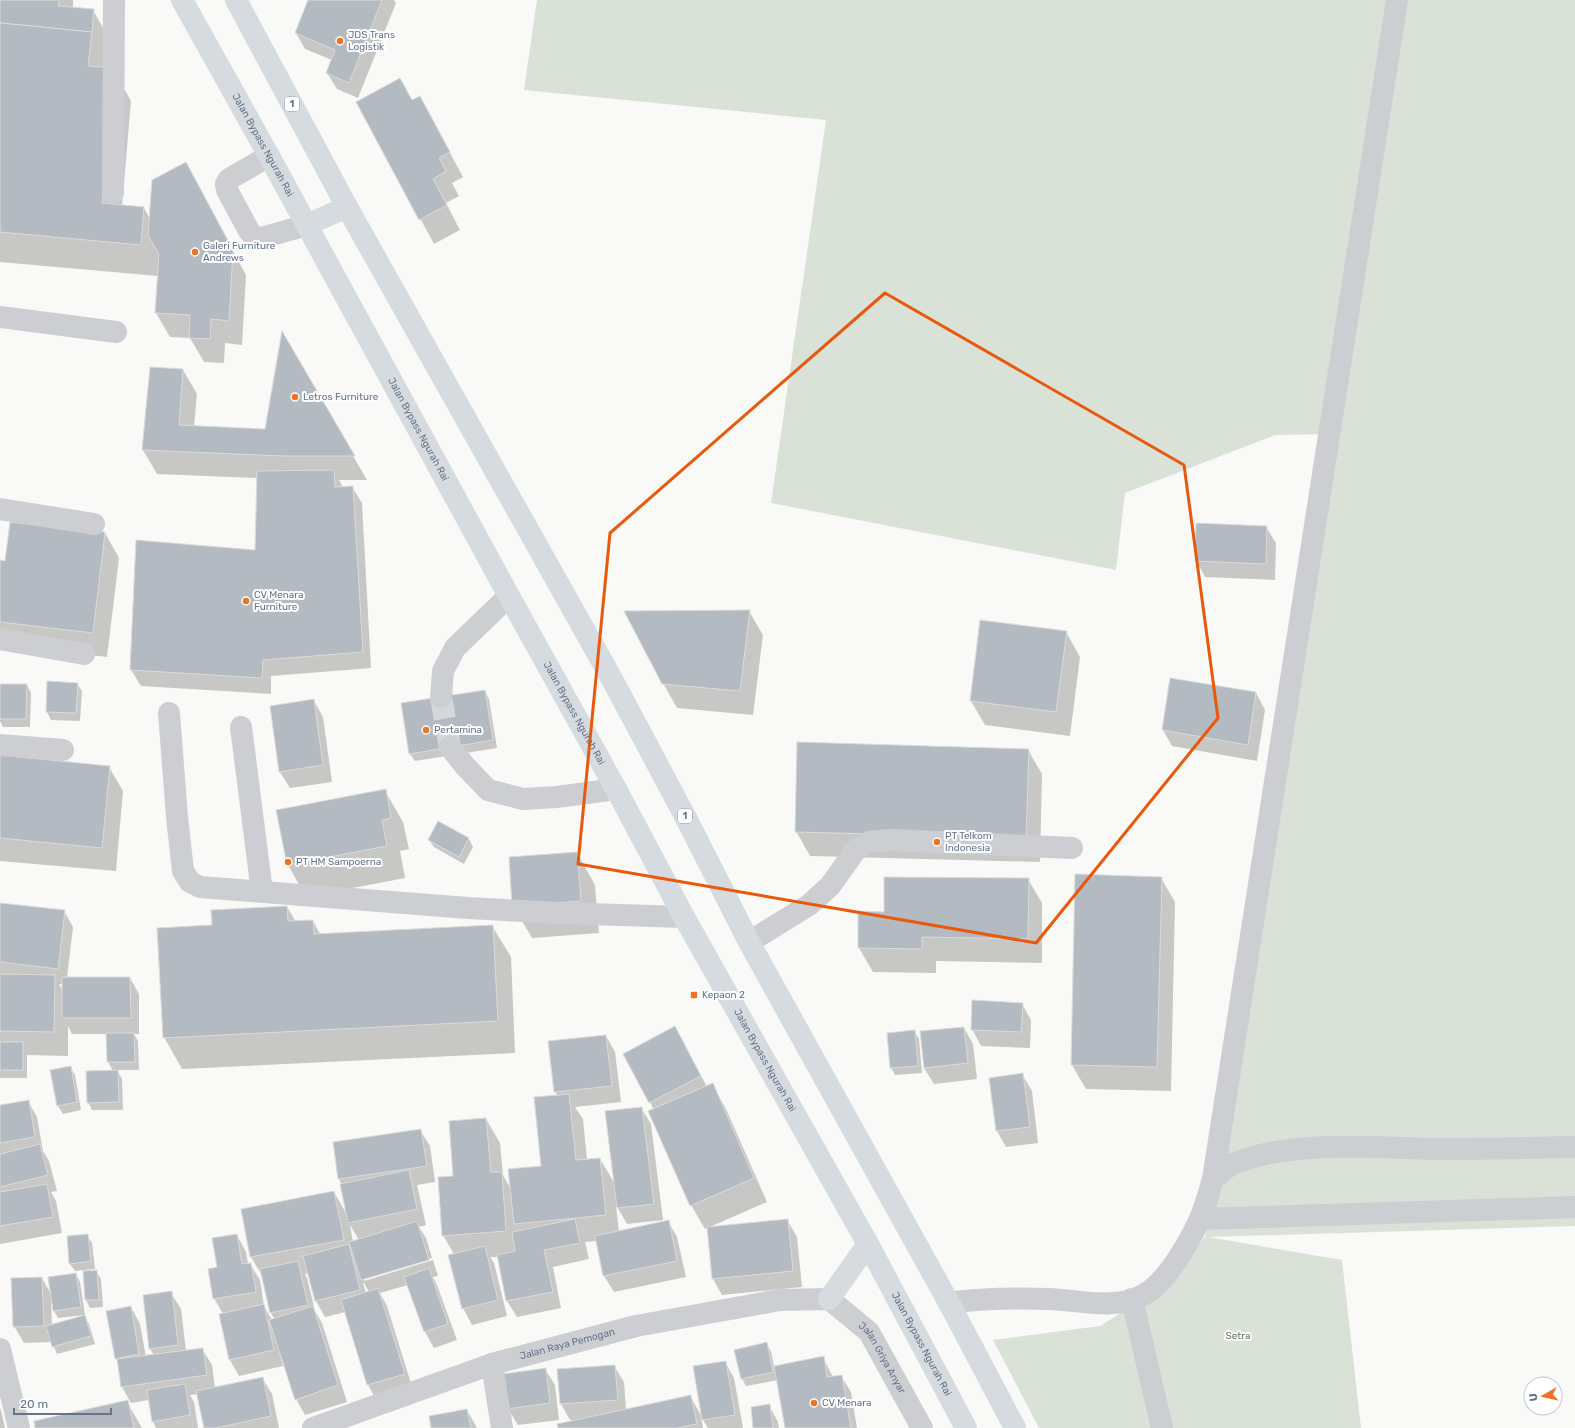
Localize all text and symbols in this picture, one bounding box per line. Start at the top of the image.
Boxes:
place label: JDS Trans Logistik [348,29,395,53]
marker: JDS Trans Logistik [335,36,345,46]
street label: Jalan Bypass Ngurah Rai [229,91,296,199]
road number: 1 [285,97,299,111]
place label: Galeri Furniture Andrews [203,240,276,264]
marker: Galeri Furniture Andrews [190,247,200,257]
street label: Jalan Bypass Ngurah Rai [385,376,451,483]
place label: Letros Furniture [303,391,379,403]
marker: Letros Furniture [290,392,300,402]
place label: CV Menara Furniture [254,589,304,613]
marker: CV Menara Furniture [241,596,251,606]
street label: Jalan Bypass Ngurah Rai [541,660,607,767]
place label: Pertamina [434,724,482,736]
marker: Pertamina [421,725,431,735]
road number: 1 [678,809,692,823]
place label: PT Telkom Indonesia [945,830,992,854]
marker: PT Telkom Indonesia [932,837,942,847]
place label: PT HM Sampoerna [296,856,381,868]
marker: PT HM Sampoerna [283,857,293,867]
place label: Kepaon 2 [702,989,745,1001]
marker: Kepaon 2 [689,990,699,1000]
street label: Jalan Bypass Ngurah Rai [731,1007,798,1114]
street label: Jalan Bypass Ngurah Rai [889,1290,954,1398]
street label: Jalan Griya Anyar [856,1320,908,1396]
street label: Jalan Raya Pemogan [519,1326,616,1362]
park label: Setra [1226,1330,1250,1342]
north arrow [1523,1376,1563,1416]
scale bar [14,1390,111,1416]
text: U [1527,1392,1541,1402]
text: 20 m [20,1397,48,1411]
place label: CV Menara [822,1397,872,1409]
marker: CV Menara [809,1398,819,1408]

